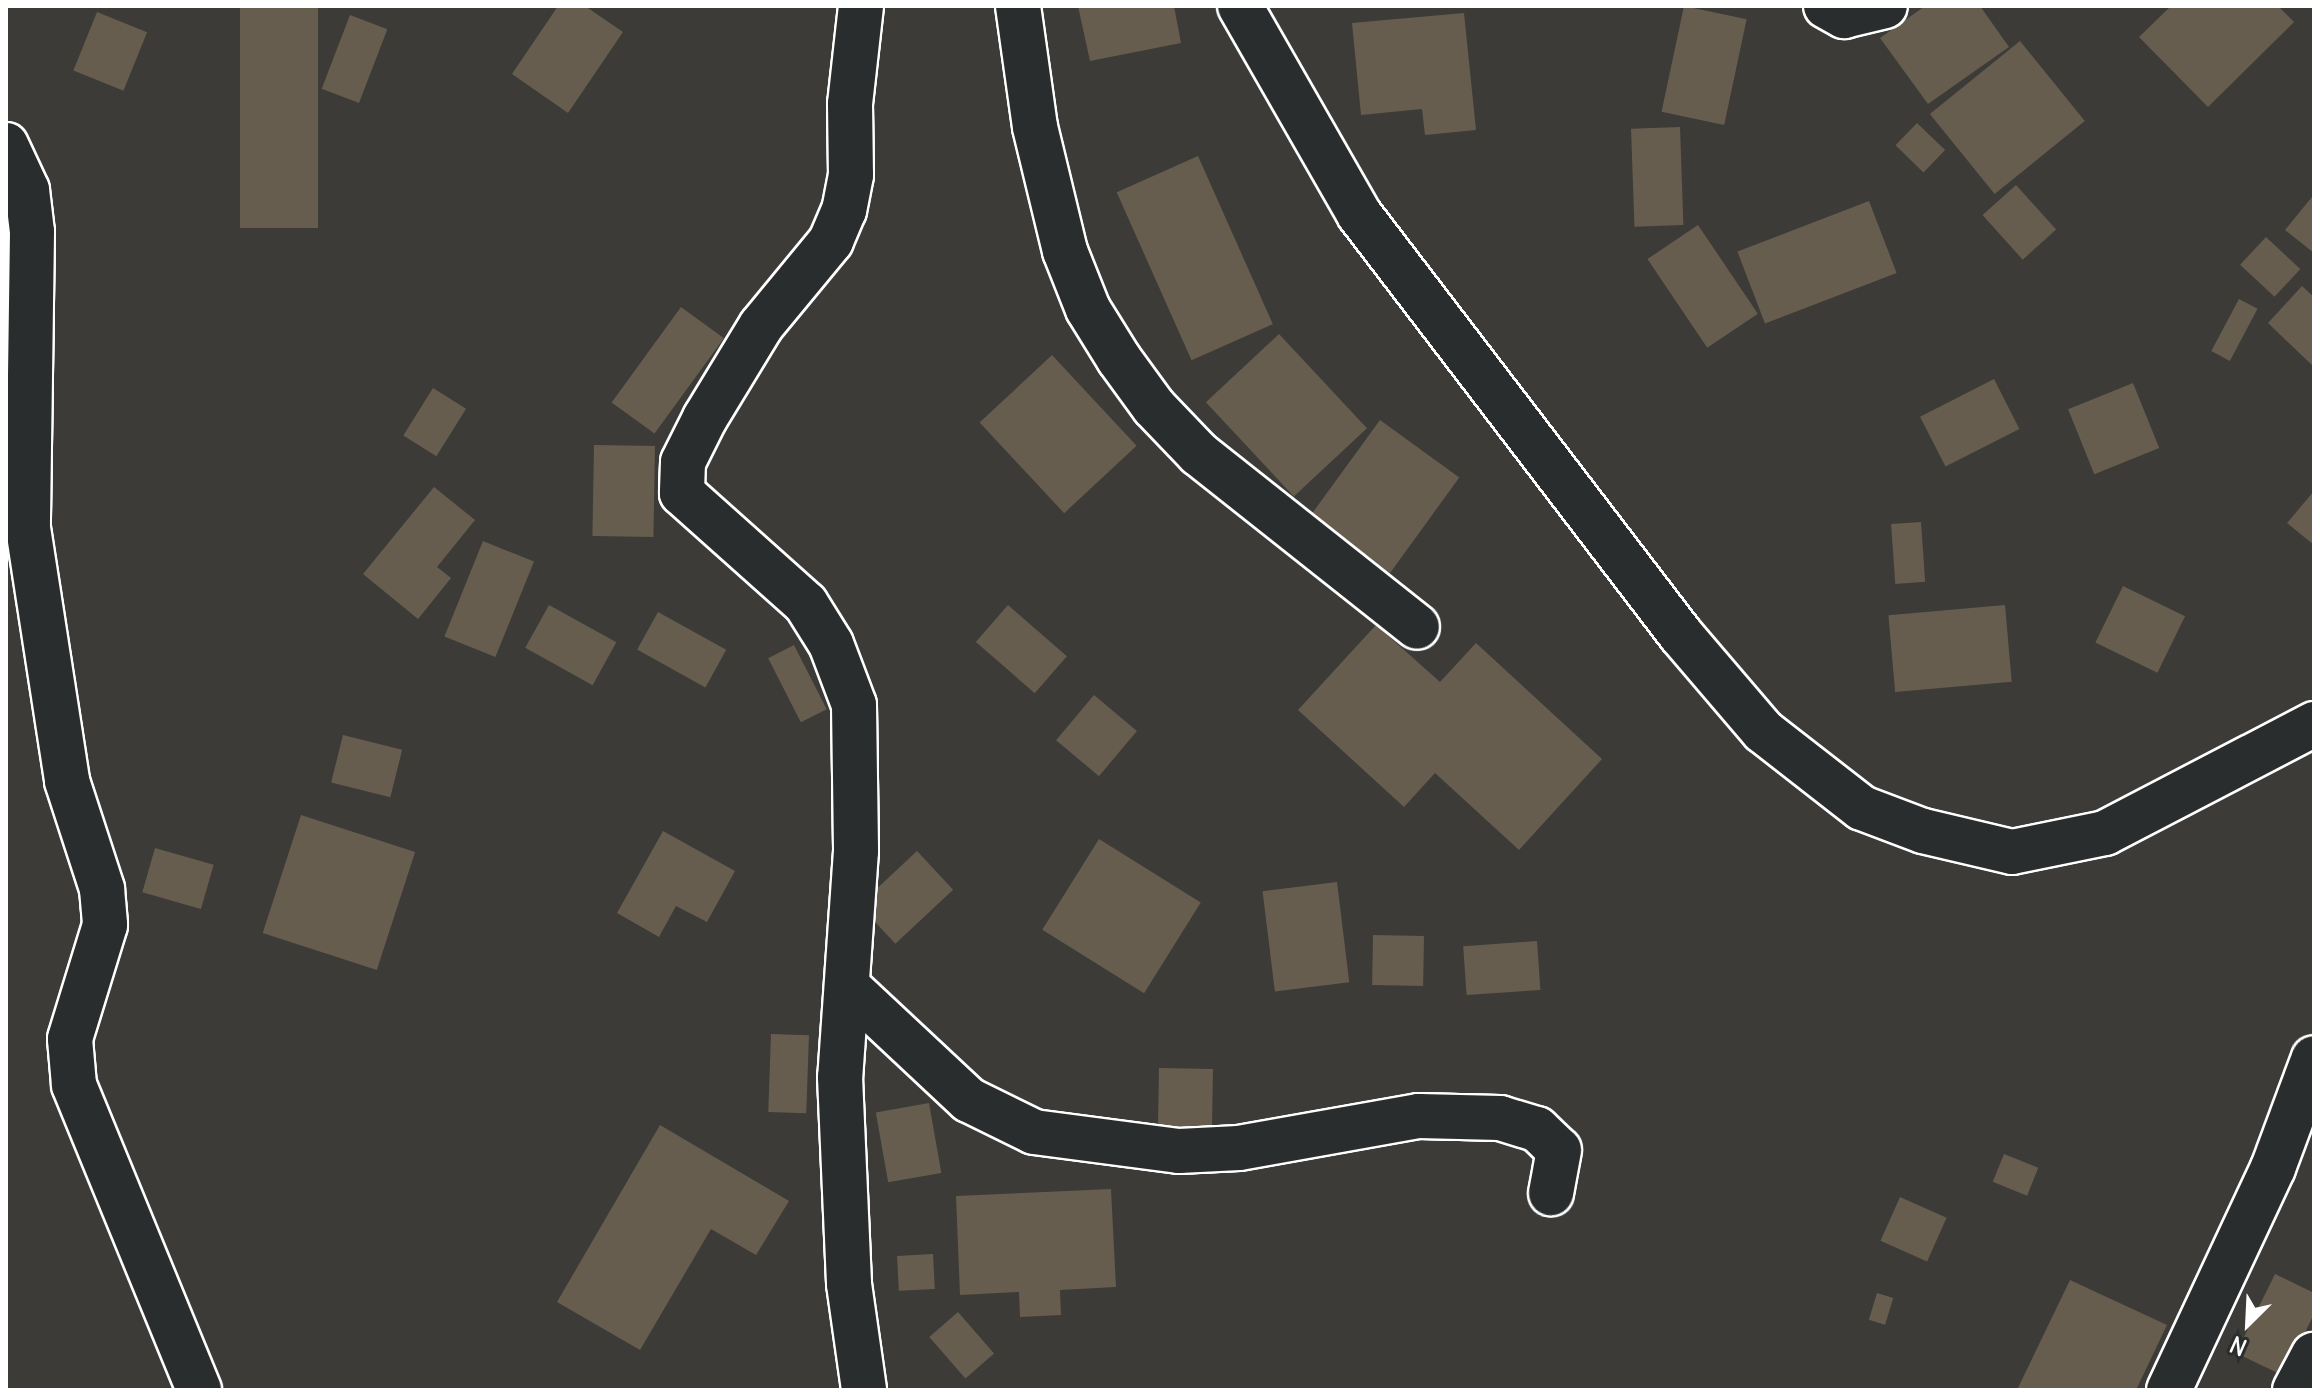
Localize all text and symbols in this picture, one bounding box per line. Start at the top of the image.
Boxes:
north arrow [2208,1284,2288,1364]
text: N [2226,1330,2251,1362]

